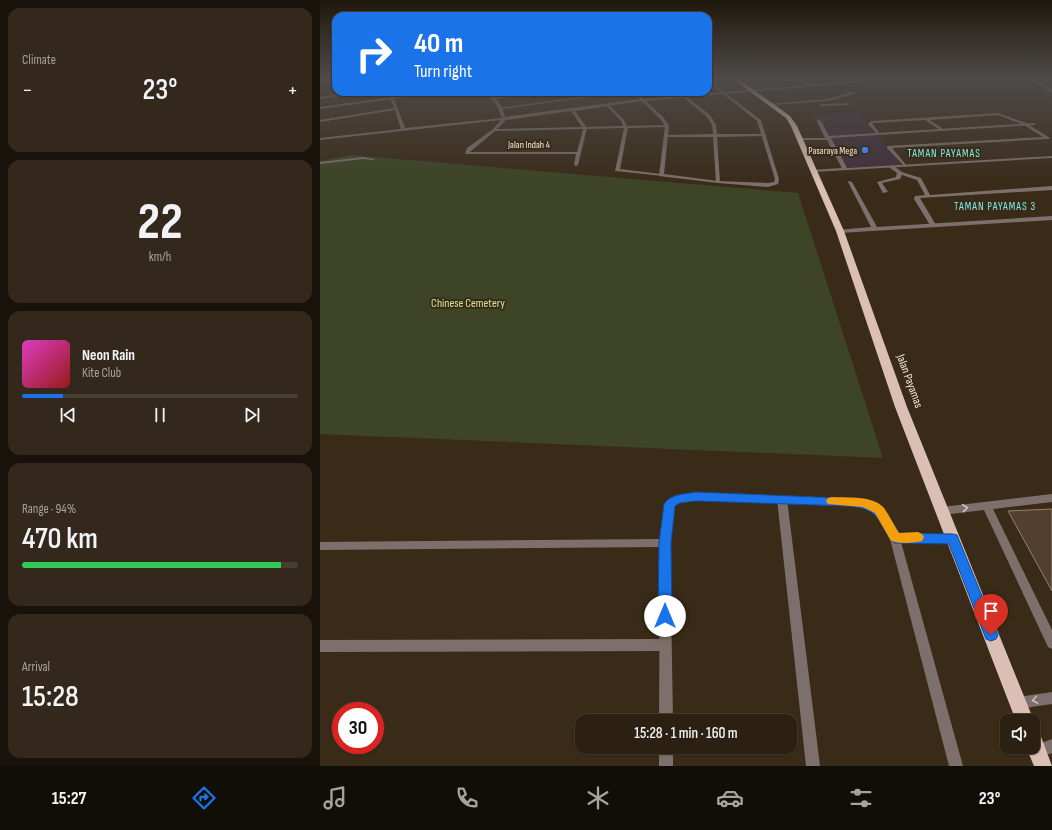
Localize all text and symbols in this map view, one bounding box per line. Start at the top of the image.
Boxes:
text: 40 m [414,27,463,60]
icon: right [348,28,400,80]
text: Climate [22,52,56,68]
text: Turn right [414,61,472,82]
text: 23° [142,72,178,108]
text: − [22,77,33,104]
text: + [287,77,298,104]
street label: Jalan Indah 4 [507,139,550,151]
place label: Pasaraya Mega [808,145,857,157]
marker: Pasaraya Mega [860,145,870,155]
district label: TAMAN PAYAMAS [907,147,981,160]
text: 22 [137,191,183,254]
district label: TAMAN PAYAMAS 3 [954,200,1036,213]
text: km/h [149,249,171,265]
park label: Chinese Cemetery [431,296,505,311]
text: Neon Rain [82,346,135,365]
street label: Jalan Payamas [893,351,926,410]
text: Kite Club [82,365,121,381]
icon: previous [57,404,79,426]
icon: pause [149,404,171,426]
icon: next [241,404,263,426]
text: Range · 94% [22,501,76,517]
one-way arrow [962,504,968,513]
text: 470 km [22,521,98,557]
pin [974,594,1008,635]
position arrow [644,595,686,637]
icon: arrive [980,600,1002,622]
text: Arrival [22,659,50,675]
text: 15:28 [22,679,79,715]
one-way arrow [1032,695,1038,704]
speed limit sign: 30 [332,702,384,754]
map controls [1000,714,1040,754]
button: sound [1000,714,1040,754]
text: 15:28 · 1 min · 160 m [634,724,738,743]
icon: directions [190,784,218,812]
icon: music [321,784,349,812]
icon: phone [453,784,481,812]
icon: climate [584,784,612,812]
icon: car [716,784,744,812]
icon: filters [847,784,875,812]
text: 15:27 [52,788,86,809]
text: 23° [979,788,1000,809]

